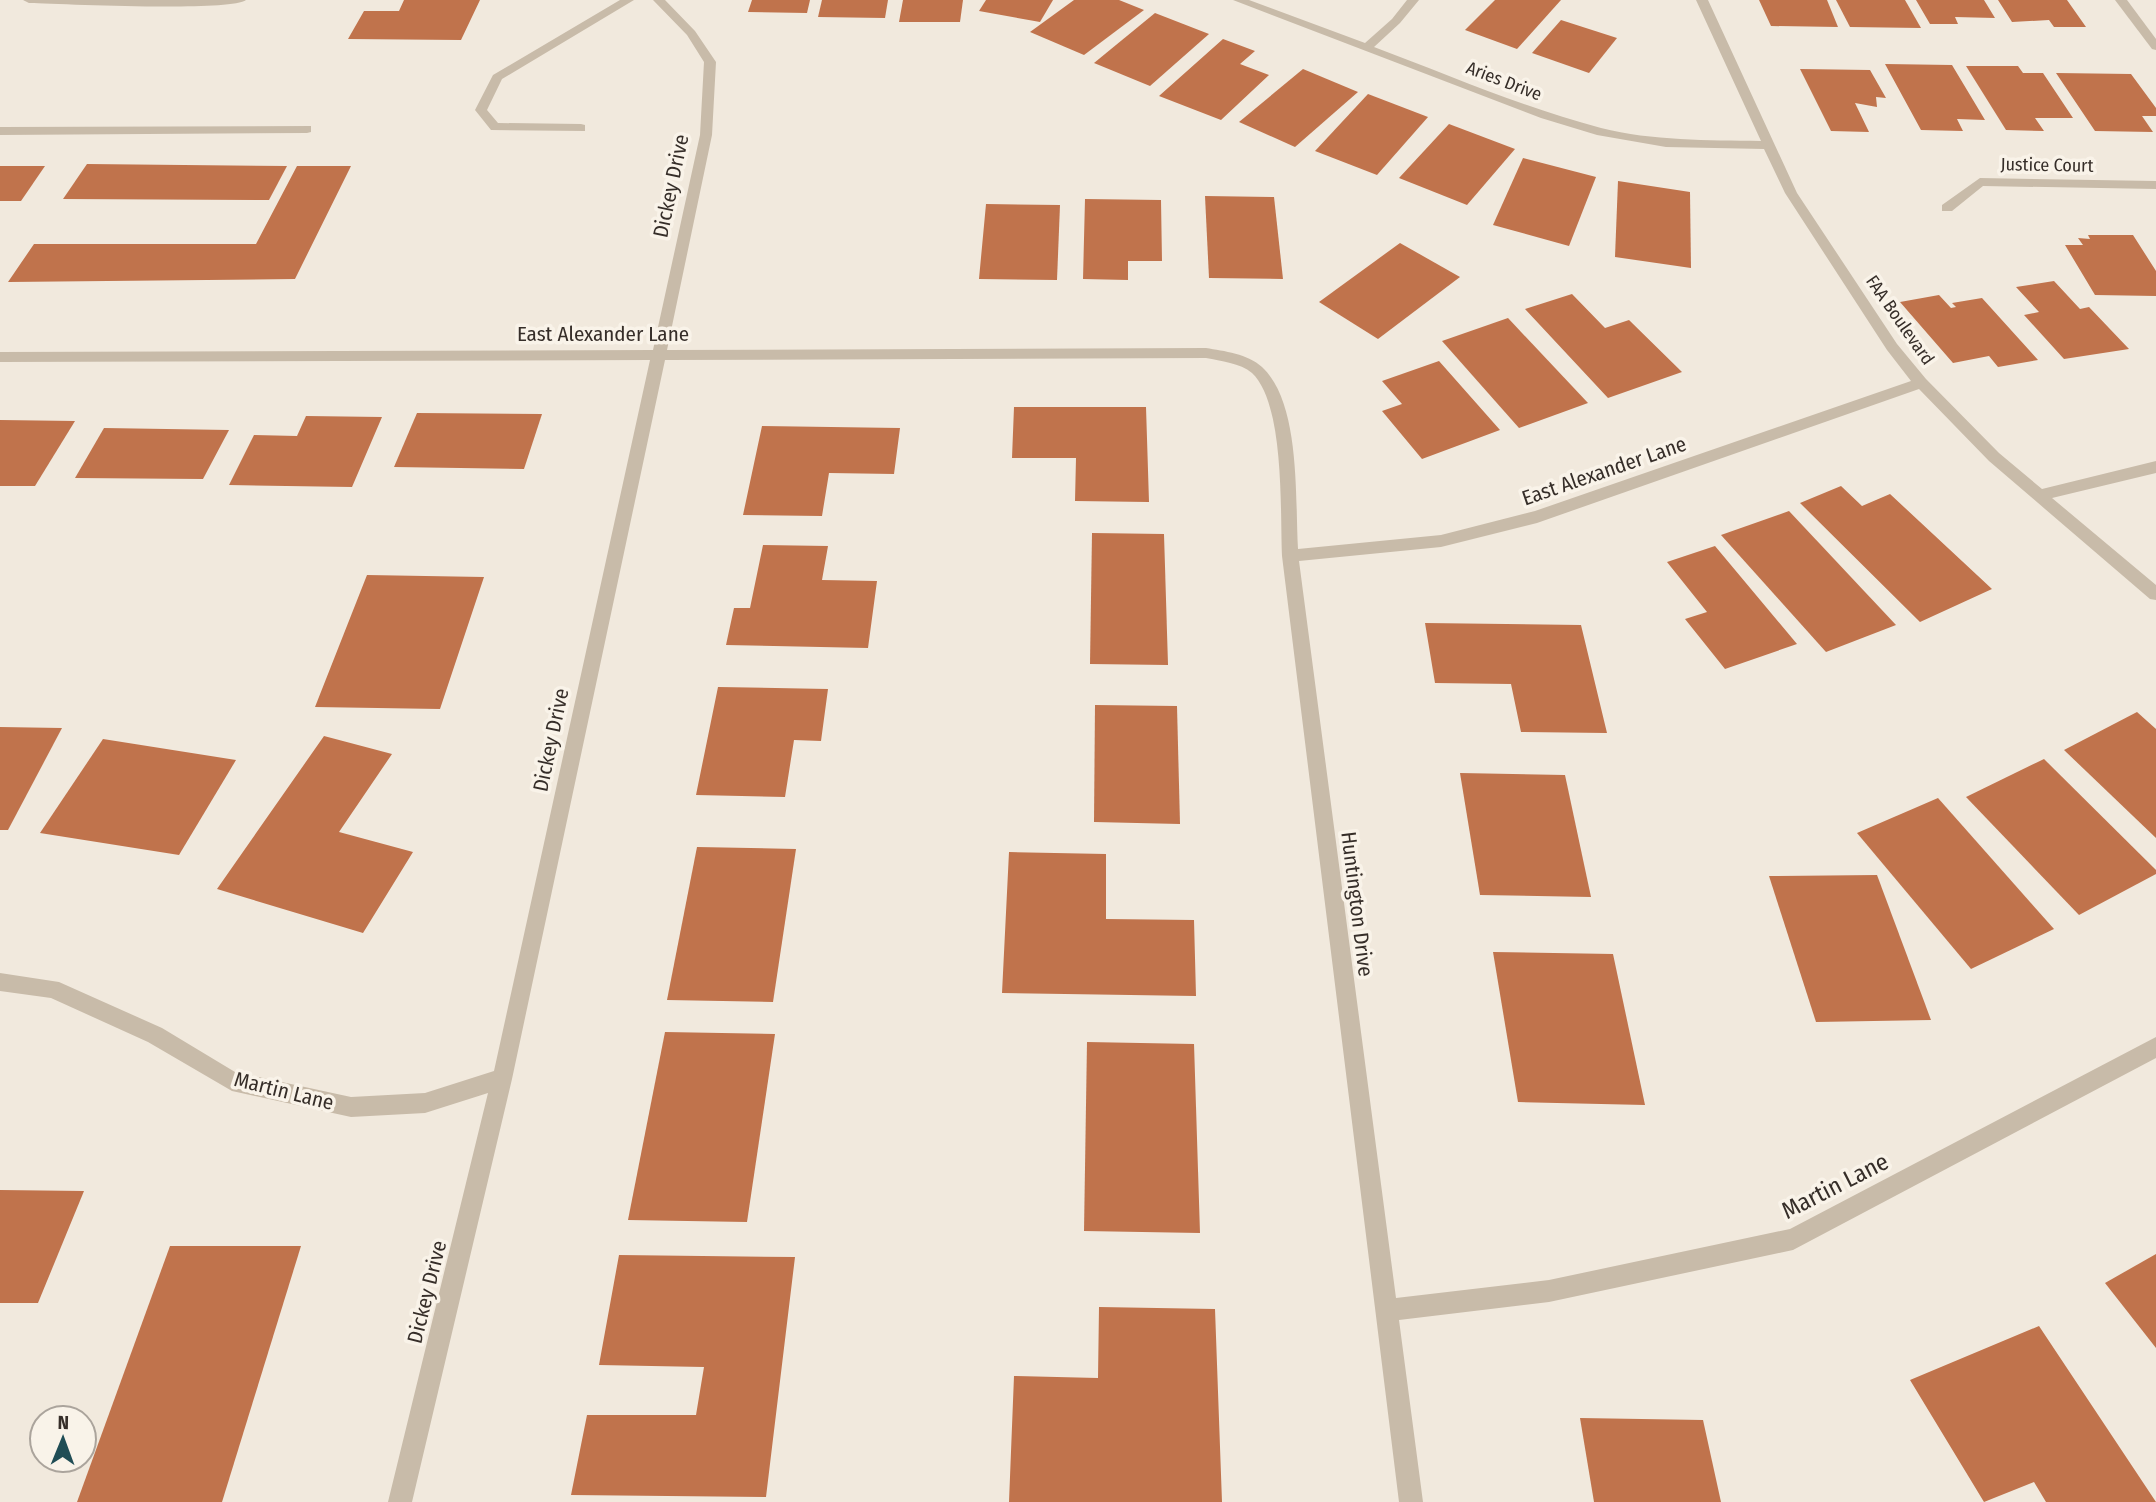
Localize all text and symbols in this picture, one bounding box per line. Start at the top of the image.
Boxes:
street label: Aries Drive [1463,57,1545,105]
street label: Dickey Drive [647,132,695,240]
street label: Justice Court [2000,153,2094,177]
street label: FAA Boulevard [1861,271,1939,369]
street label: East Alexander Lane [517,321,689,347]
street label: East Alexander Lane [1518,431,1690,511]
street label: Dickey Drive [527,686,575,794]
street label: Huntington Drive [1335,830,1379,978]
street label: Martin Lane [232,1066,336,1116]
street label: Martin Lane [1777,1147,1893,1225]
street label: Dickey Drive [402,1238,452,1346]
north arrow [28,1404,98,1474]
text: N [57,1411,69,1434]

